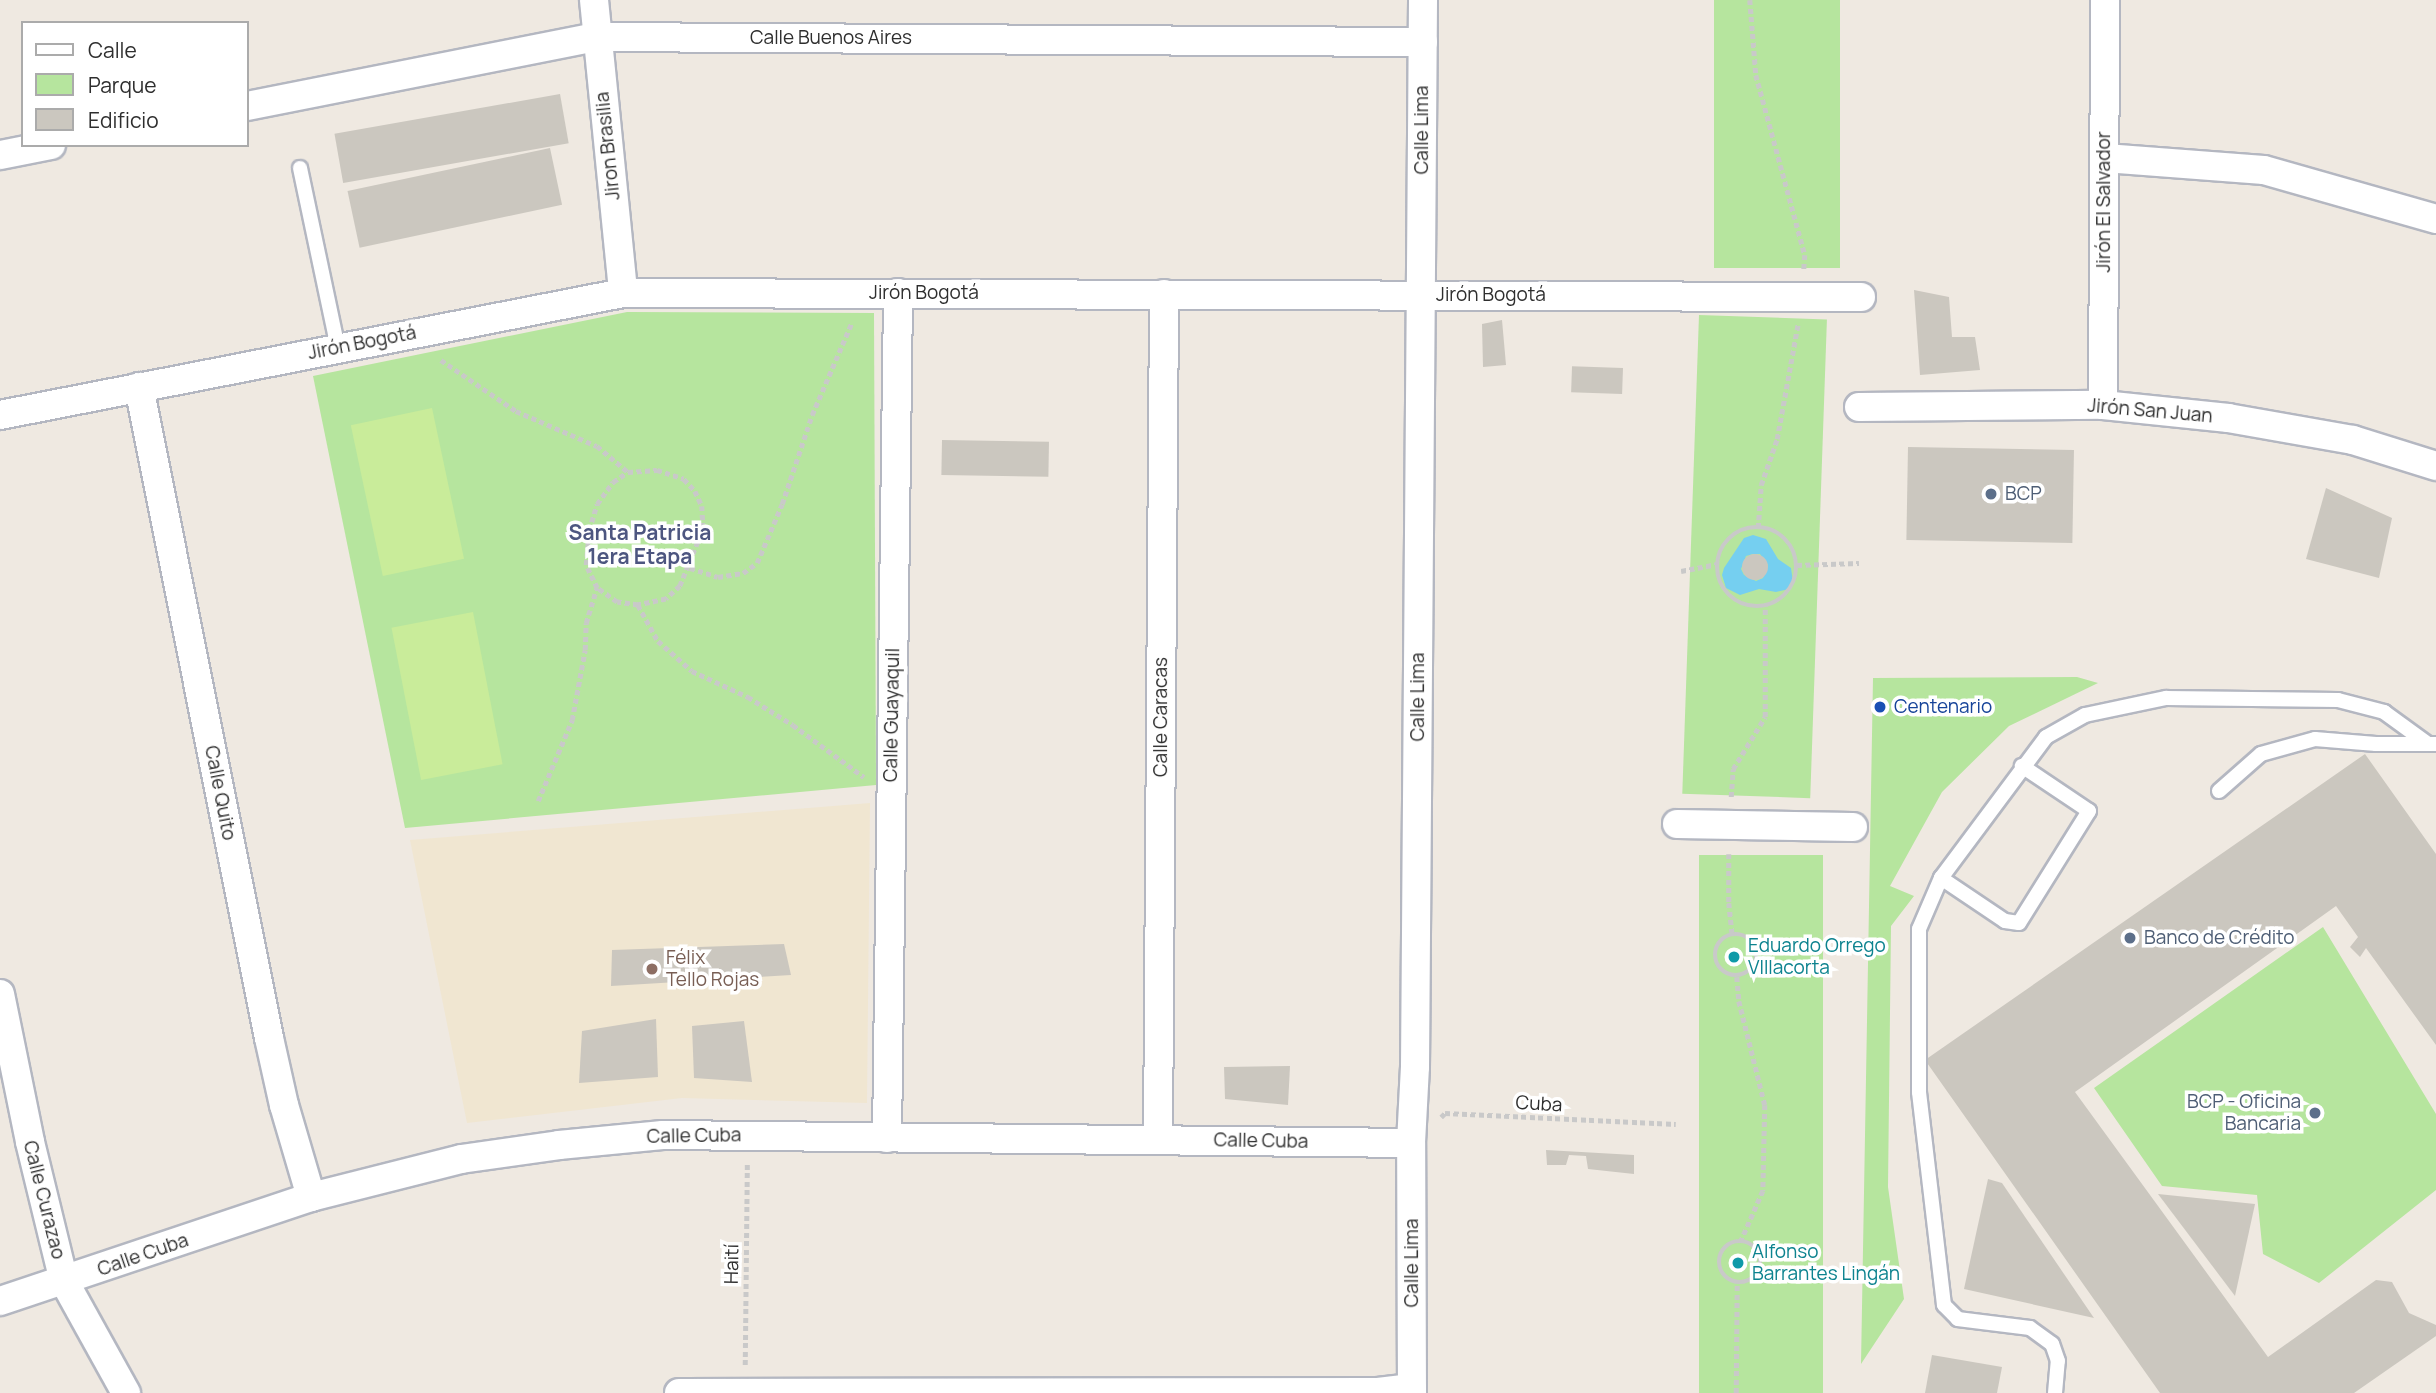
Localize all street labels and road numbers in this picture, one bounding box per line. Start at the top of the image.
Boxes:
street label: Calle Buenos Aires [750,27,912,49]
street label: Calle Lima [1411,86,1433,174]
street label: Jiron Brasilia [591,91,625,201]
street label: Jirón El Salvador [2093,132,2115,272]
street label: Jirón Bogotá [869,282,979,304]
street label: Jirón Bogotá [1436,284,1546,306]
street label: Jirón Bogotá [306,321,418,365]
street label: Jirón San Juan [2086,394,2214,428]
street label: Calle Guayaquil [879,648,905,782]
street label: Calle Lima [1407,653,1429,741]
street label: Calle Caracas [1150,657,1172,777]
street label: Calle Quito [200,744,240,842]
street label: Cuba [1515,1091,1563,1117]
street label: Calle Cuba [647,1124,741,1148]
street label: Calle Cuba [1214,1129,1308,1153]
street label: Calle Curazao [18,1138,70,1262]
street label: Calle Lima [1401,1219,1423,1307]
street label: Calle Cuba [95,1229,191,1281]
street label: Haití [720,1244,744,1284]

